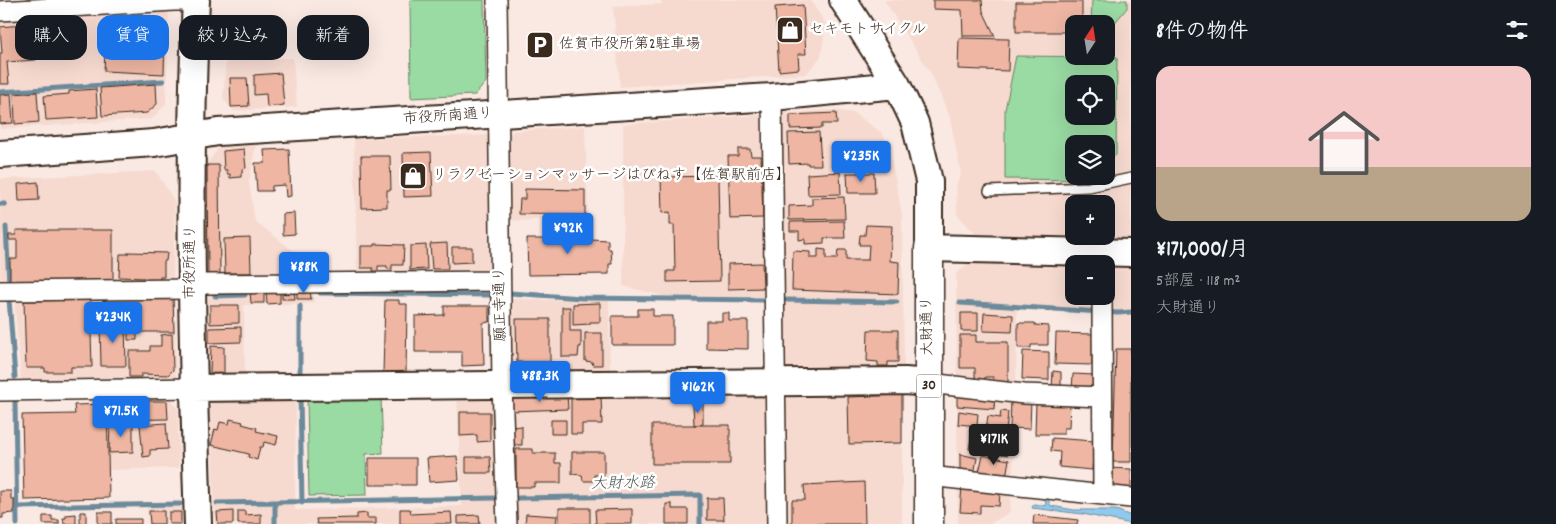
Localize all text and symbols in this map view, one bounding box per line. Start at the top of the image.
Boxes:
chip: 購入 [15,15,87,60]
chip: 賃貸 [97,15,169,60]
chip: 絞り込み [179,15,287,60]
chip: 新着 [297,15,369,60]
shop icon: セキモトサイクル [775,15,805,45]
north arrow [1065,15,1115,65]
map controls [1065,15,1115,305]
icon: filters [1503,16,1531,44]
text: 8件の物件 [1156,18,1248,48]
place label: セキモトサイクル [809,19,927,41]
parking icon: 佐賀市役所第2駐車場 [525,30,555,60]
place label: 佐賀市役所第2駐車場 [559,34,701,56]
button: locate [1065,75,1115,125]
icon: home [1299,98,1389,188]
street label: 市役所南通り [402,103,494,131]
button: layers [1065,135,1115,185]
pin: ¥235K [826,140,896,183]
text: ¥235K [843,145,879,168]
shop icon: リラクゼーションマッサージはぴねす【佐賀駅前店】 [398,161,428,191]
place label: リラクゼーションマッサージはぴねす【佐賀駅前店】 [432,165,791,187]
button: + [1065,195,1115,245]
pin: ¥92K [538,212,598,255]
text: ¥92K [553,217,583,240]
street label: 市役所通り [180,224,202,300]
text: ¥171,000/月 [1156,236,1249,266]
pin: ¥88K [274,252,334,294]
button: − [1065,255,1115,305]
text: ¥88K [290,256,318,279]
street label: 願正寺通り [489,266,513,342]
text: 5部屋 · 118 m² [1156,270,1240,293]
street label: 大財通り [916,296,940,356]
text: 大財通り [1156,297,1220,320]
pin: ¥234K [78,302,148,344]
text: ¥234K [95,306,131,329]
pin: ¥88.3K [499,360,581,403]
text: ¥88.3K [521,365,559,388]
pin: ¥162K [663,372,733,414]
road number: 30 [916,374,942,398]
text: ¥162K [681,376,715,399]
pin: ¥71.5K [80,396,162,438]
text: ¥71.5K [104,400,138,423]
pin: ¥171K [959,424,1029,466]
text: ¥171K [980,428,1008,451]
water label: 大財水路 [591,472,656,496]

